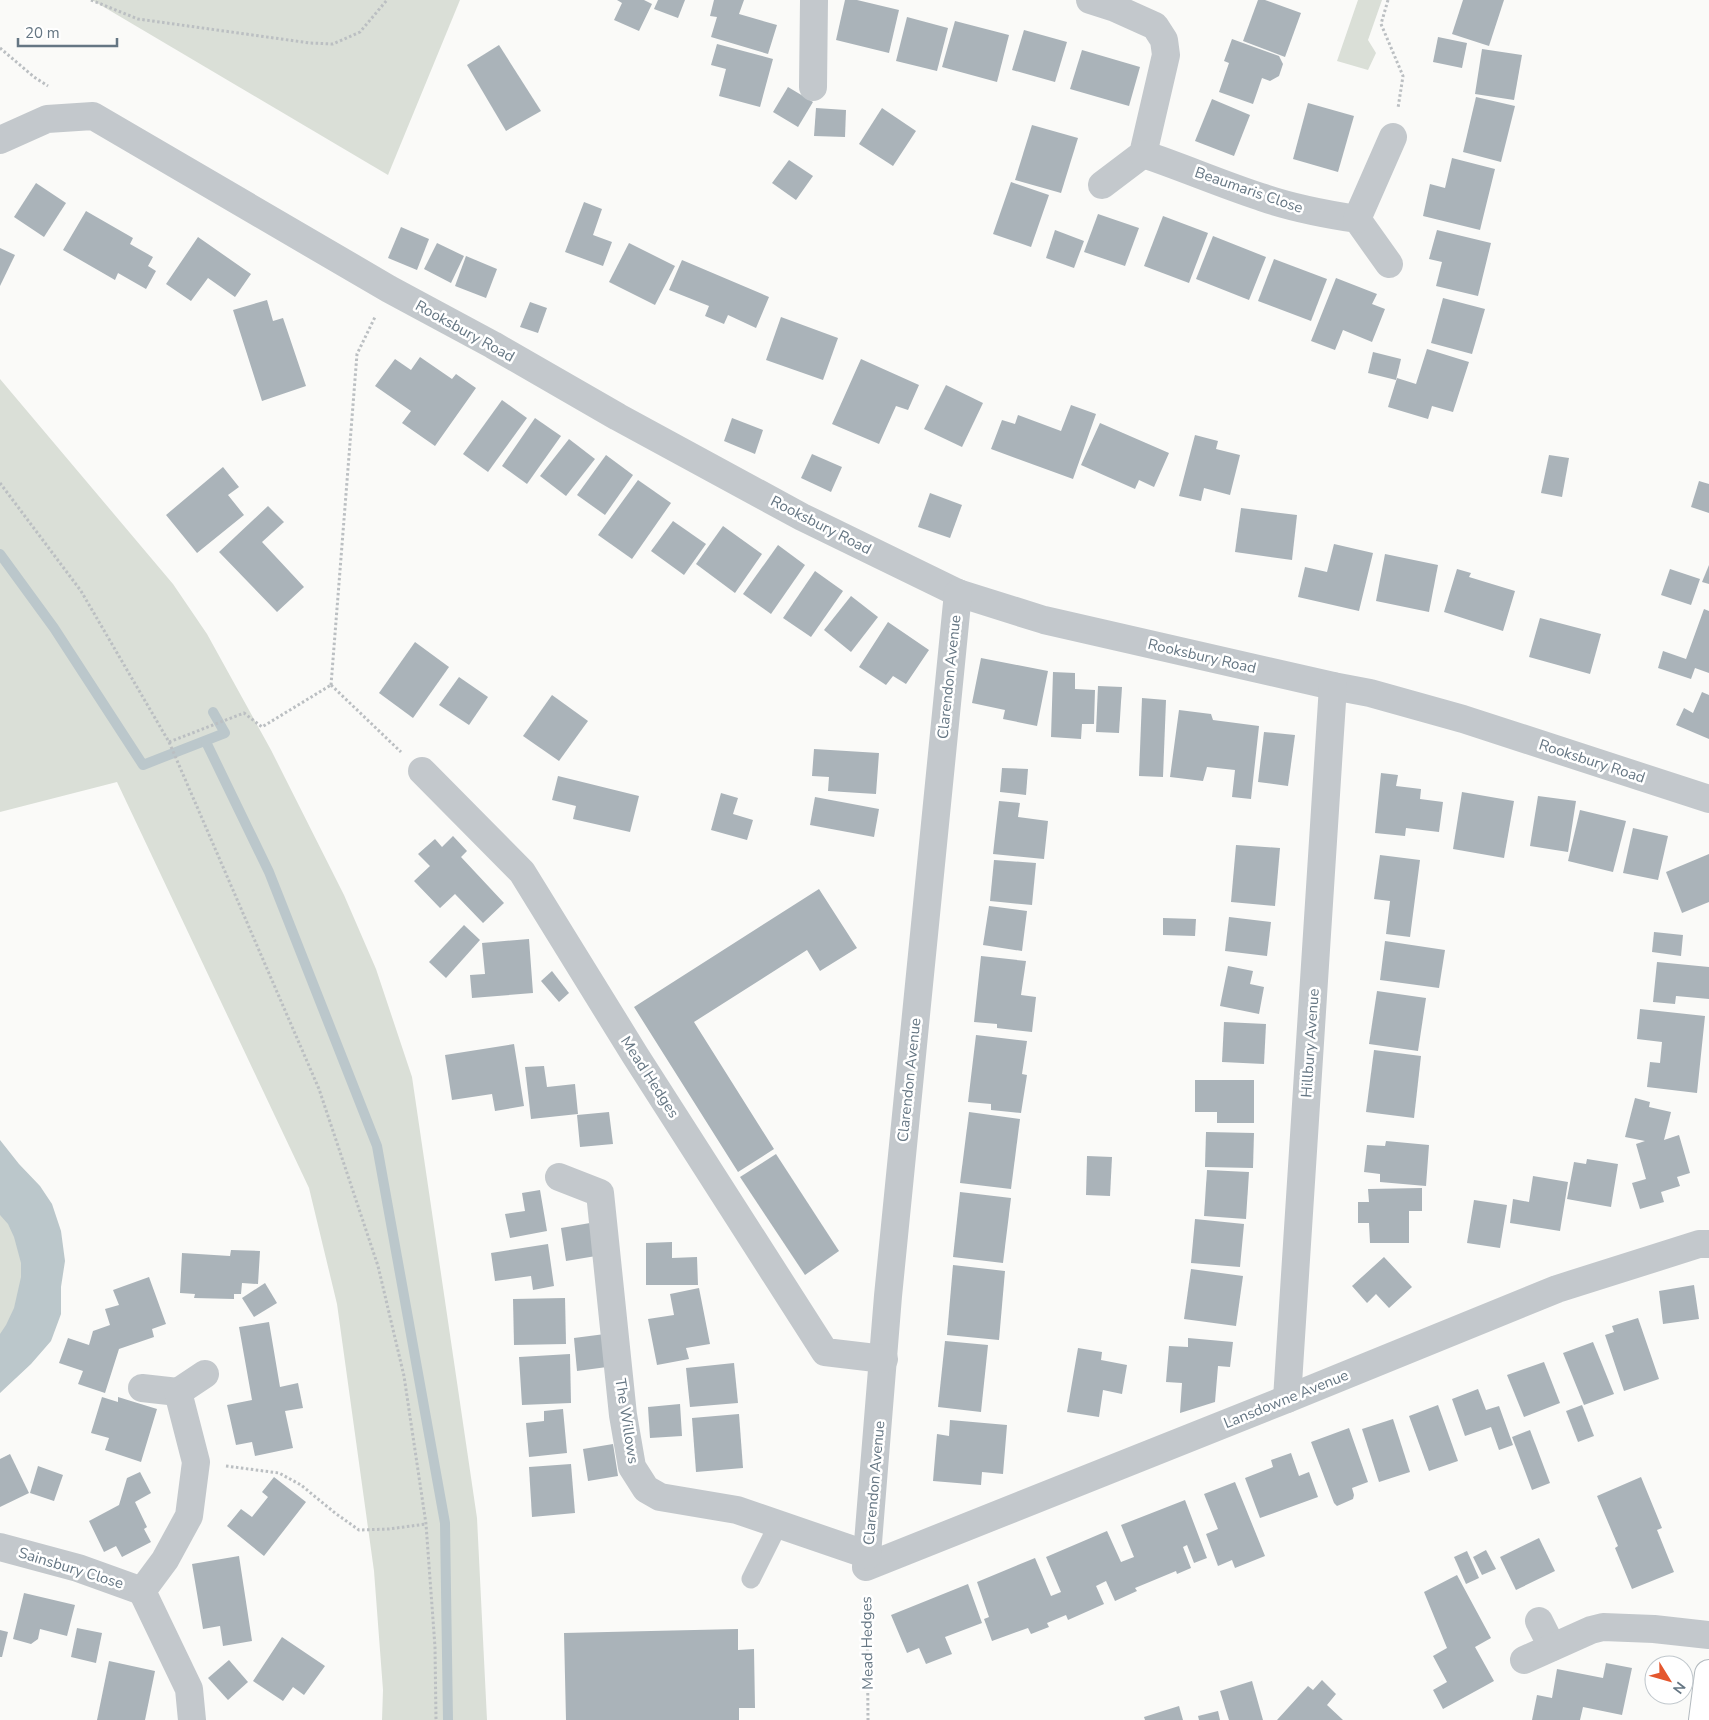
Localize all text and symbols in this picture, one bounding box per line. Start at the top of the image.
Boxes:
scale bar [18,15,116,47]
text: 20 m [25,23,60,43]
street label: Beaumaris Close [1192,162,1306,218]
street label: Rooksbury Road [412,295,518,367]
street label: Rooksbury Road [767,491,875,559]
street label: Clarendon Avenue [933,614,965,740]
street label: Rooksbury Road [1146,634,1258,678]
street label: Rooksbury Road [1536,734,1648,788]
street label: Hillbury Avenue [1296,988,1324,1098]
street label: Clarendon Avenue [893,1017,925,1143]
street label: Mead Hedges [616,1032,684,1122]
street label: Lansdowne Avenue [1221,1365,1351,1433]
street label: The Willows [610,1377,644,1465]
street label: Clarendon Avenue [859,1420,889,1546]
street label: Sainsbury Close [16,1543,126,1593]
street label: Mead Hedges [856,1596,878,1690]
north arrow [1644,1655,1694,1705]
text: N [1668,1678,1690,1697]

